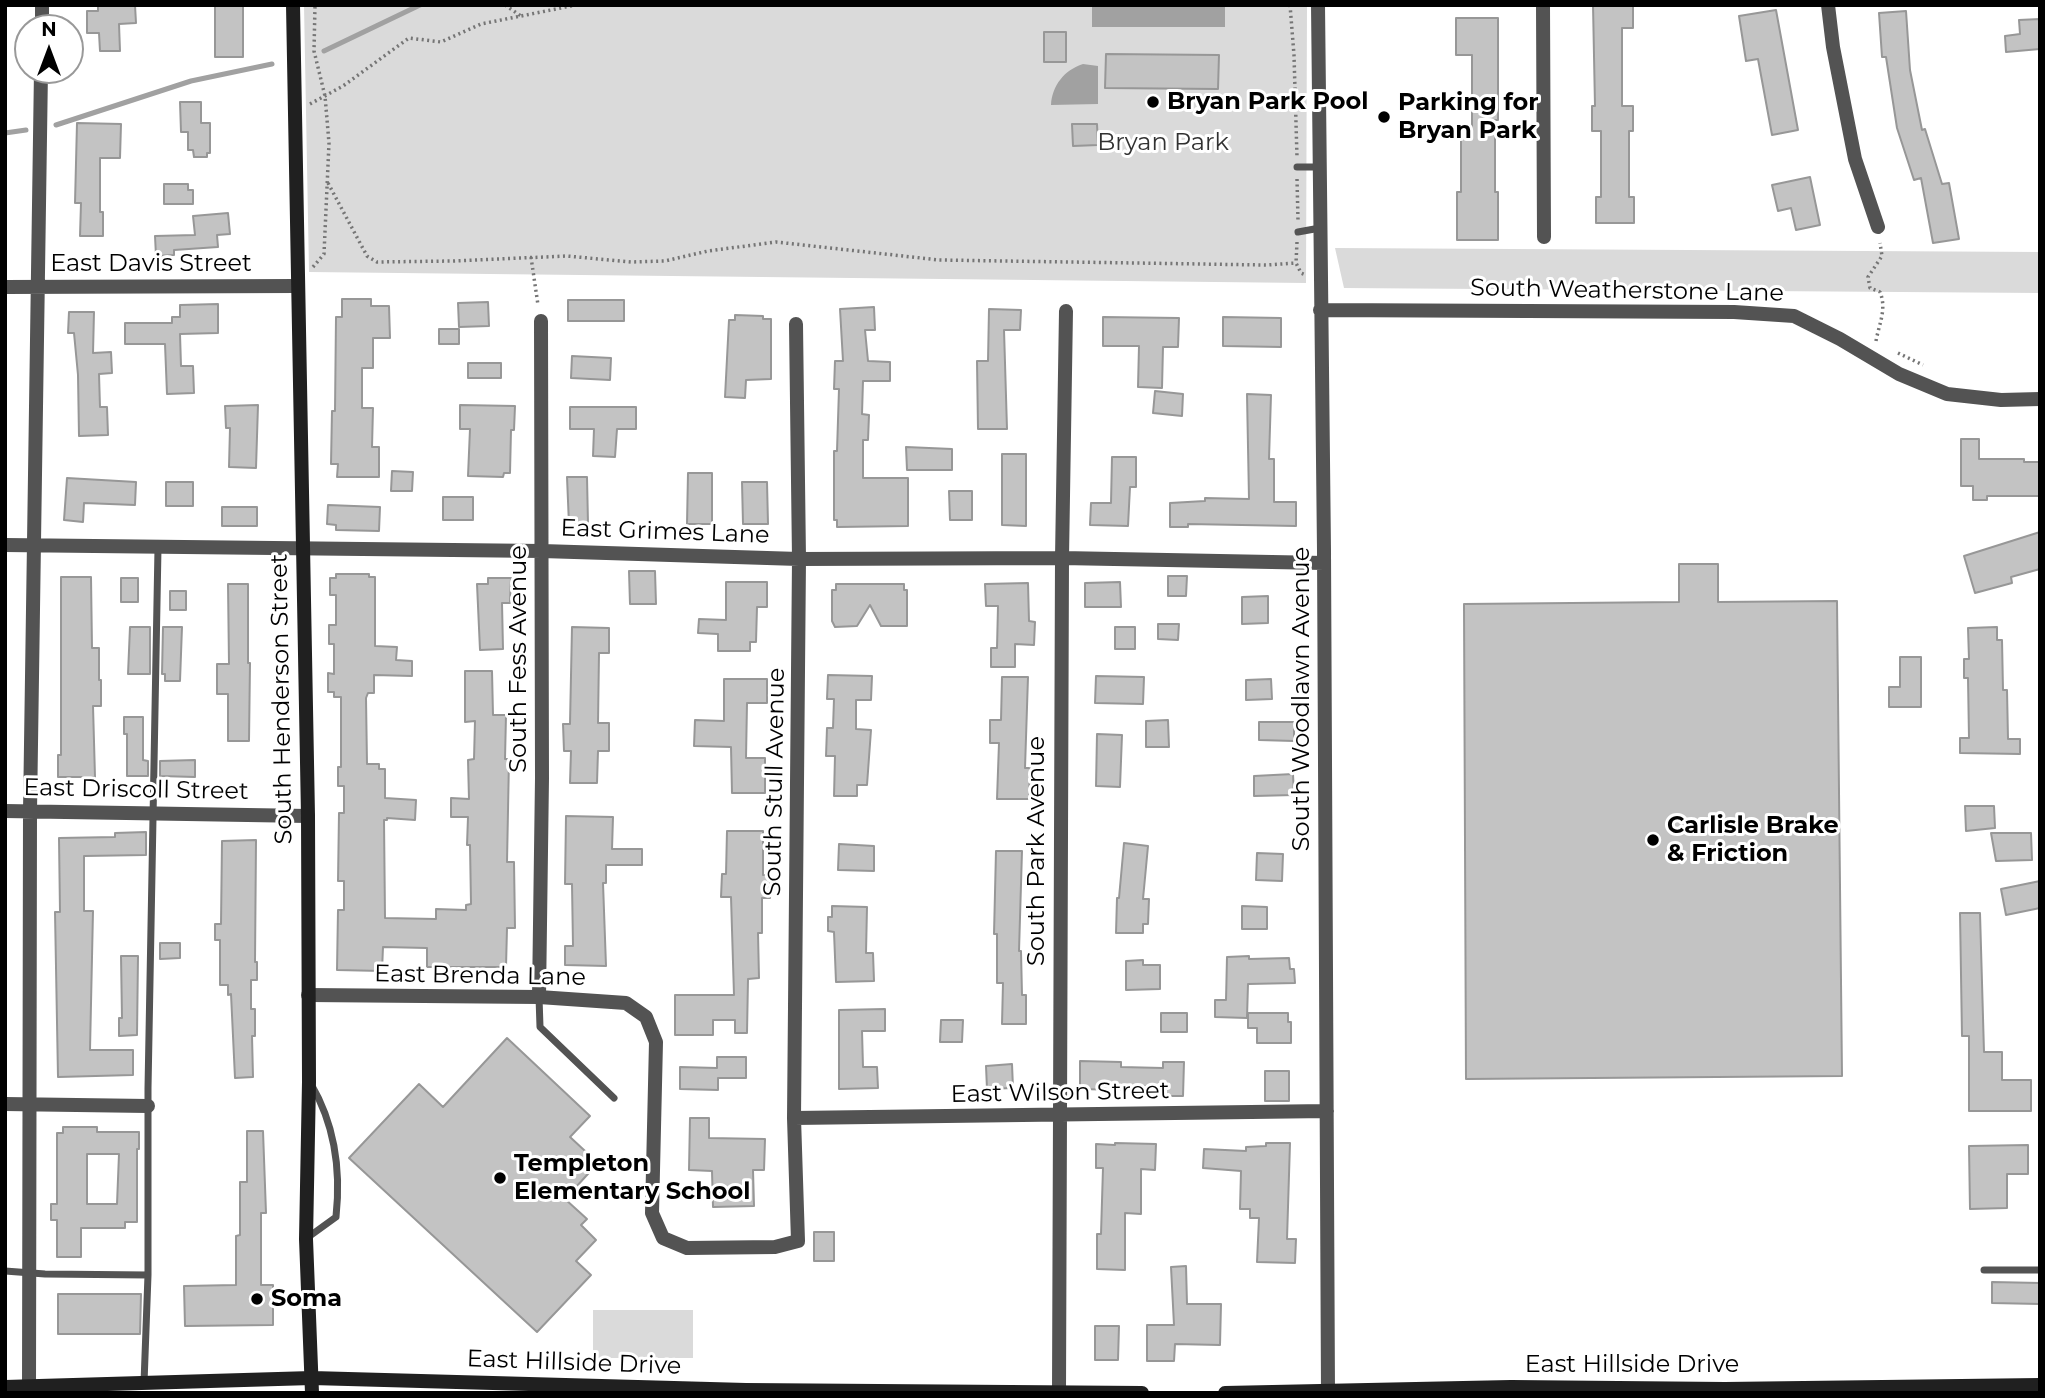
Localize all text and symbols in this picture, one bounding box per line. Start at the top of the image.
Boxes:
north arrow [14,14,84,84]
text: N [41,18,57,41]
place label: Bryan Park Pool [1167,88,1368,116]
place label: Parking for Bryan Park [1398,89,1539,145]
marker: Bryan Park Pool [1145,94,1161,110]
marker: Parking for Bryan Park [1376,109,1392,125]
park label: Bryan Park [1097,129,1229,157]
street label: East Davis Street [50,250,252,278]
street label: South Weatherstone Lane [1470,274,1784,308]
street label: East Grimes Lane [560,514,770,550]
street label: South Fess Avenue [505,545,533,773]
street label: South Woodlawn Avenue [1288,547,1316,851]
street label: South Henderson Street [265,553,299,845]
street label: South Stull Avenue [759,667,791,897]
street label: South Park Avenue [1023,736,1051,966]
street label: East Driscoll Street [23,774,249,806]
place label: Carlisle Brake & Friction [1667,812,1839,868]
marker: Carlisle Brake & Friction [1645,832,1661,848]
street label: East Brenda Lane [374,960,586,992]
street label: East Wilson Street [950,1077,1170,1109]
place label: Templeton Elementary School [514,1150,751,1206]
marker: Templeton Elementary School [492,1170,508,1186]
place label: Soma [271,1285,342,1313]
marker: Soma [249,1291,265,1307]
street label: East Hillside Drive [466,1345,682,1381]
street label: East Hillside Drive [1525,1351,1739,1379]

